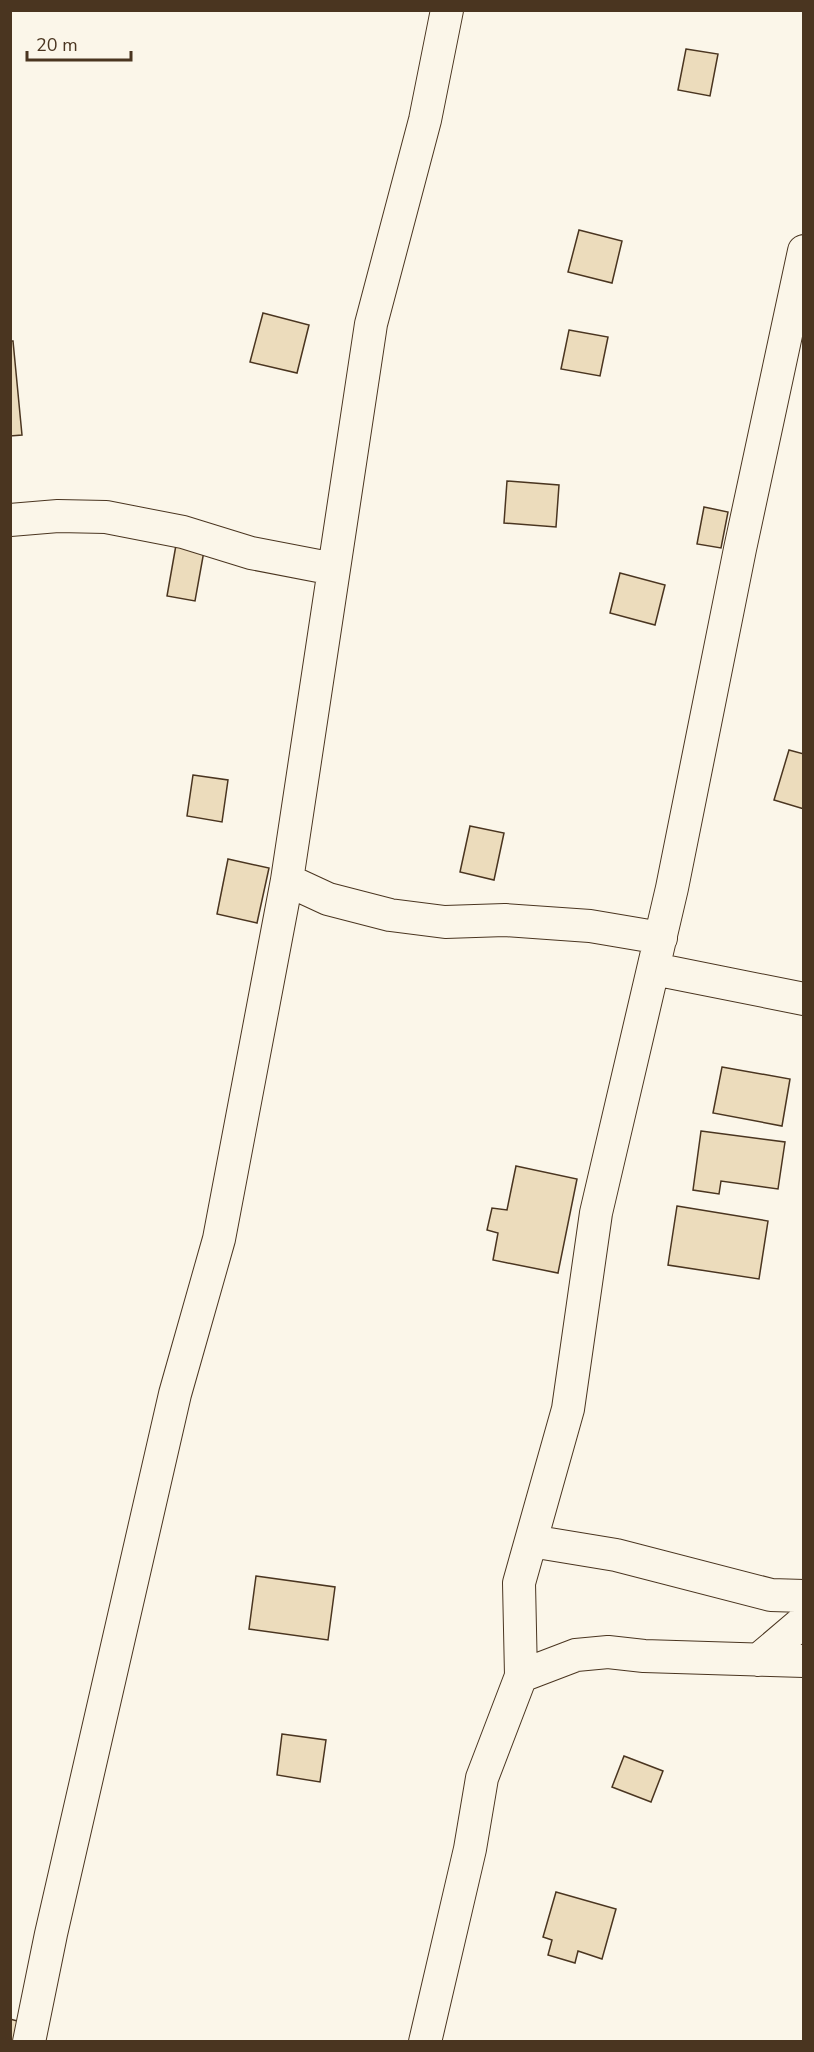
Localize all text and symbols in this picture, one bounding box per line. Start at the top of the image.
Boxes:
scale bar [27,24,130,62]
text: 20 m [36,33,78,57]

